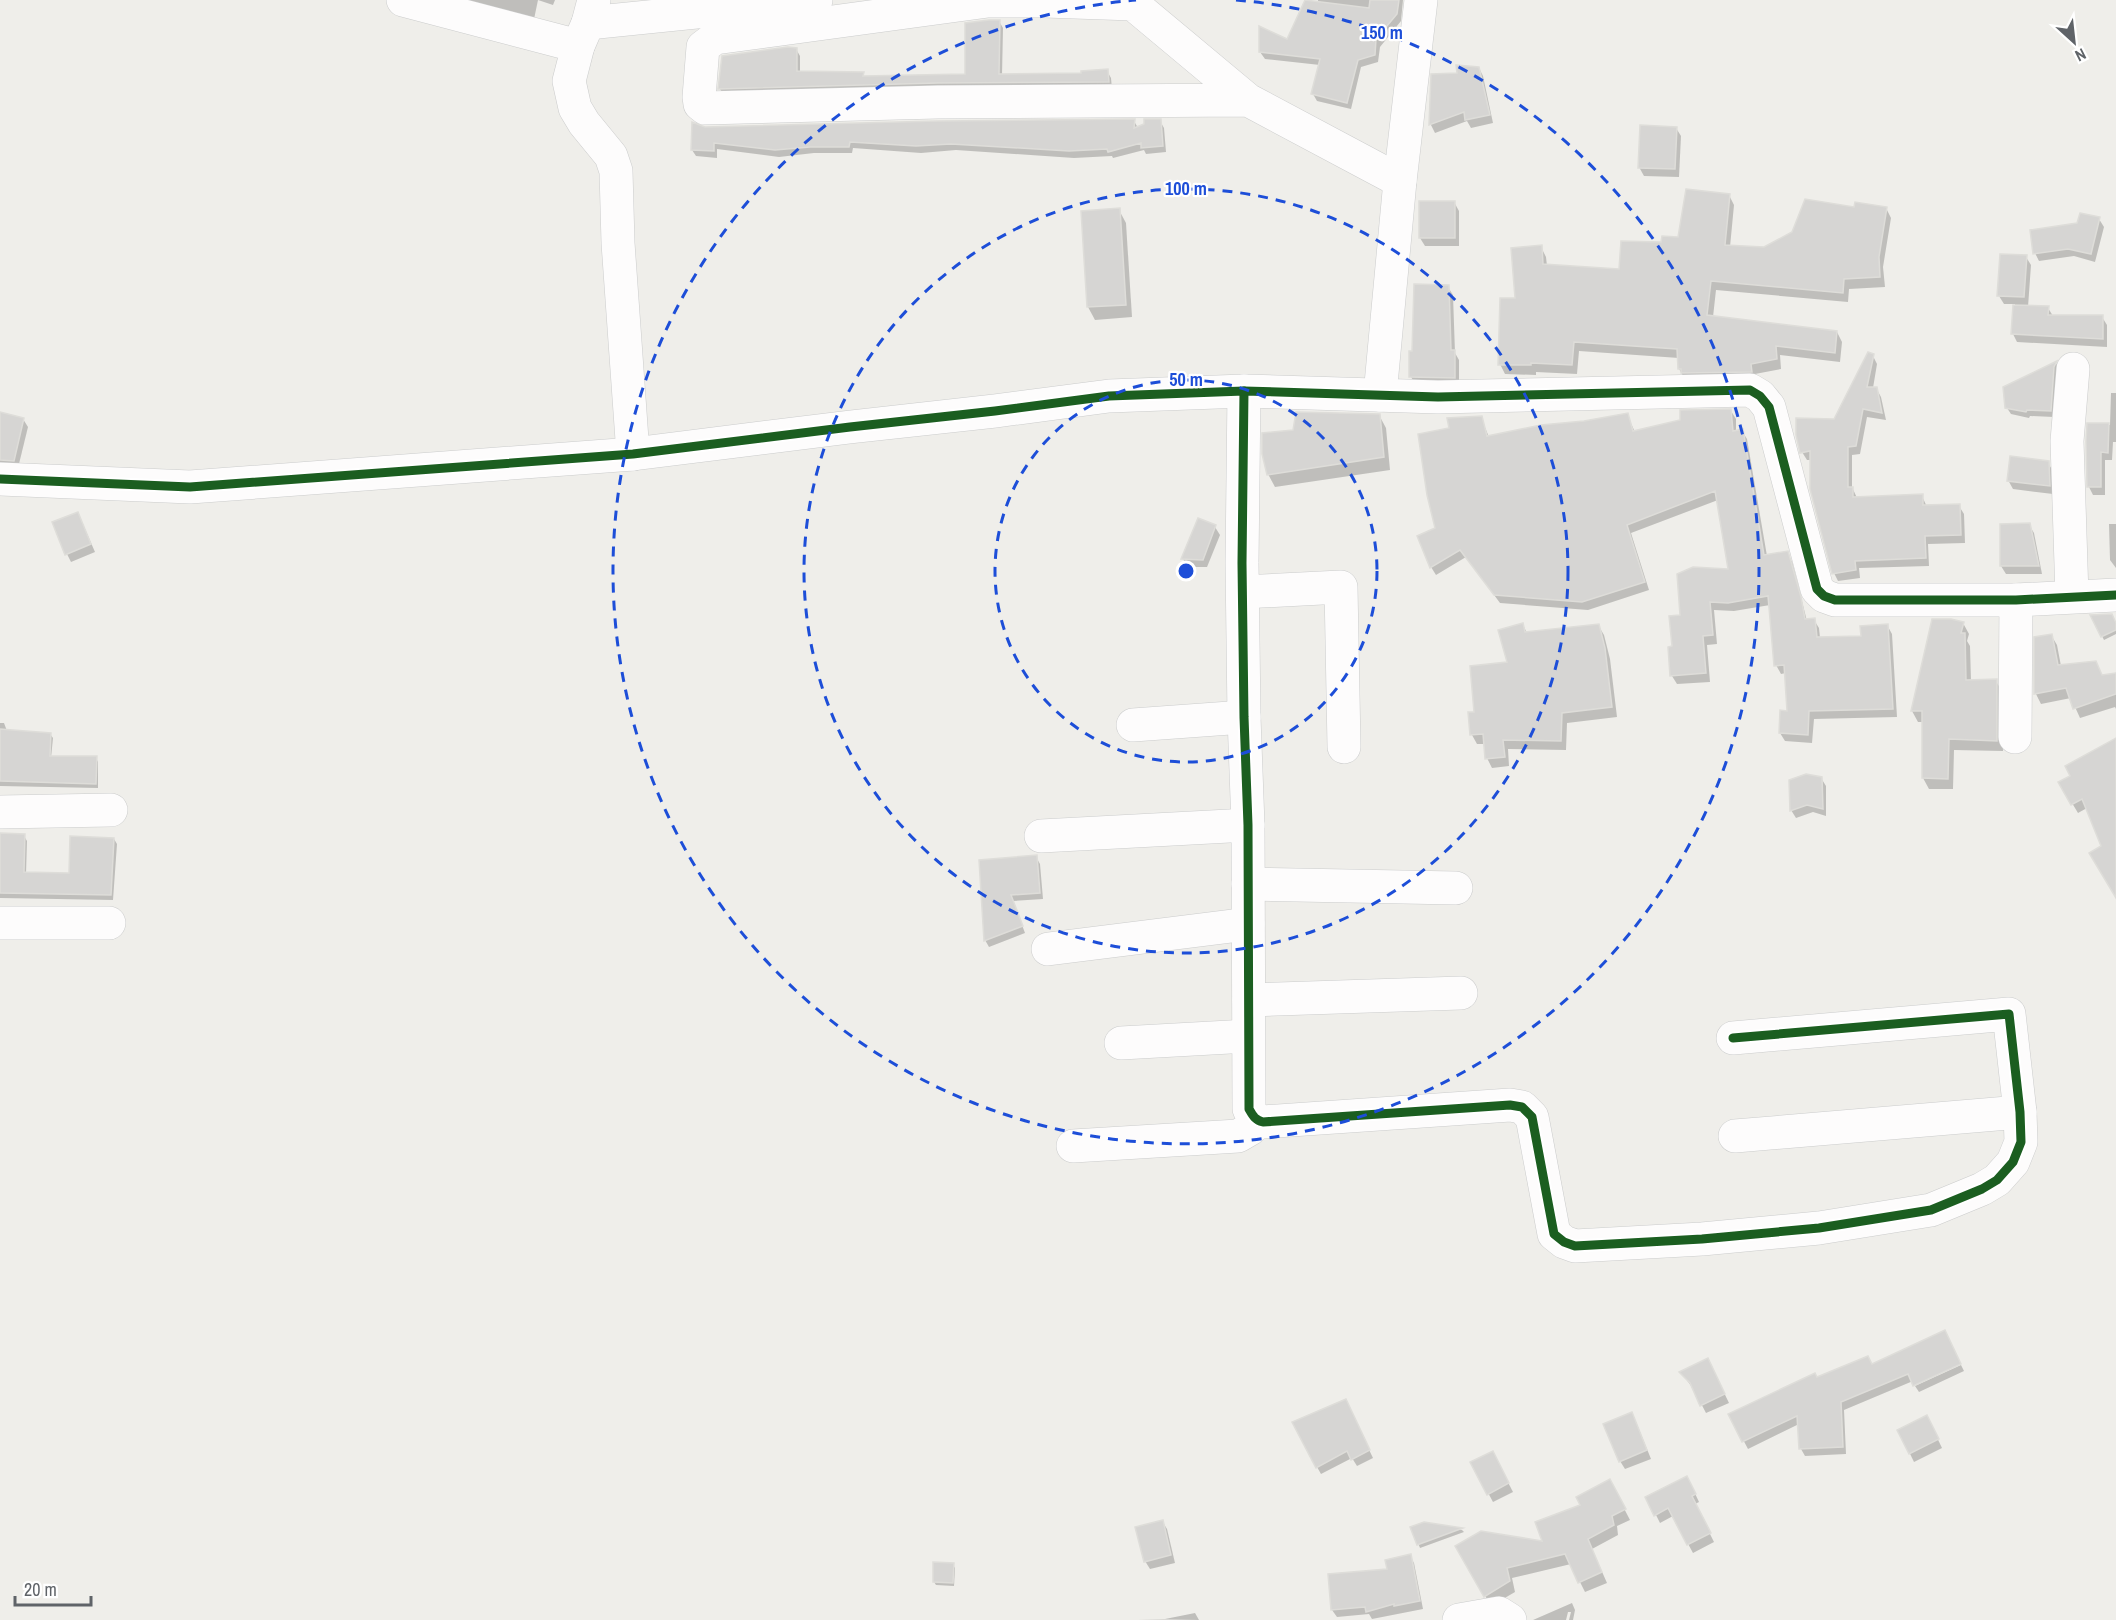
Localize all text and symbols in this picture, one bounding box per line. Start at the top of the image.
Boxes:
north arrow [2044,12,2104,72]
text: 150 m [1361,20,1403,45]
text: N [2072,43,2090,67]
text: 100 m [1165,176,1207,201]
text: 50 m [1169,367,1203,392]
centre of rings [1176,561,1196,581]
scale bar [15,1569,92,1607]
text: 20 m [24,1577,57,1602]

